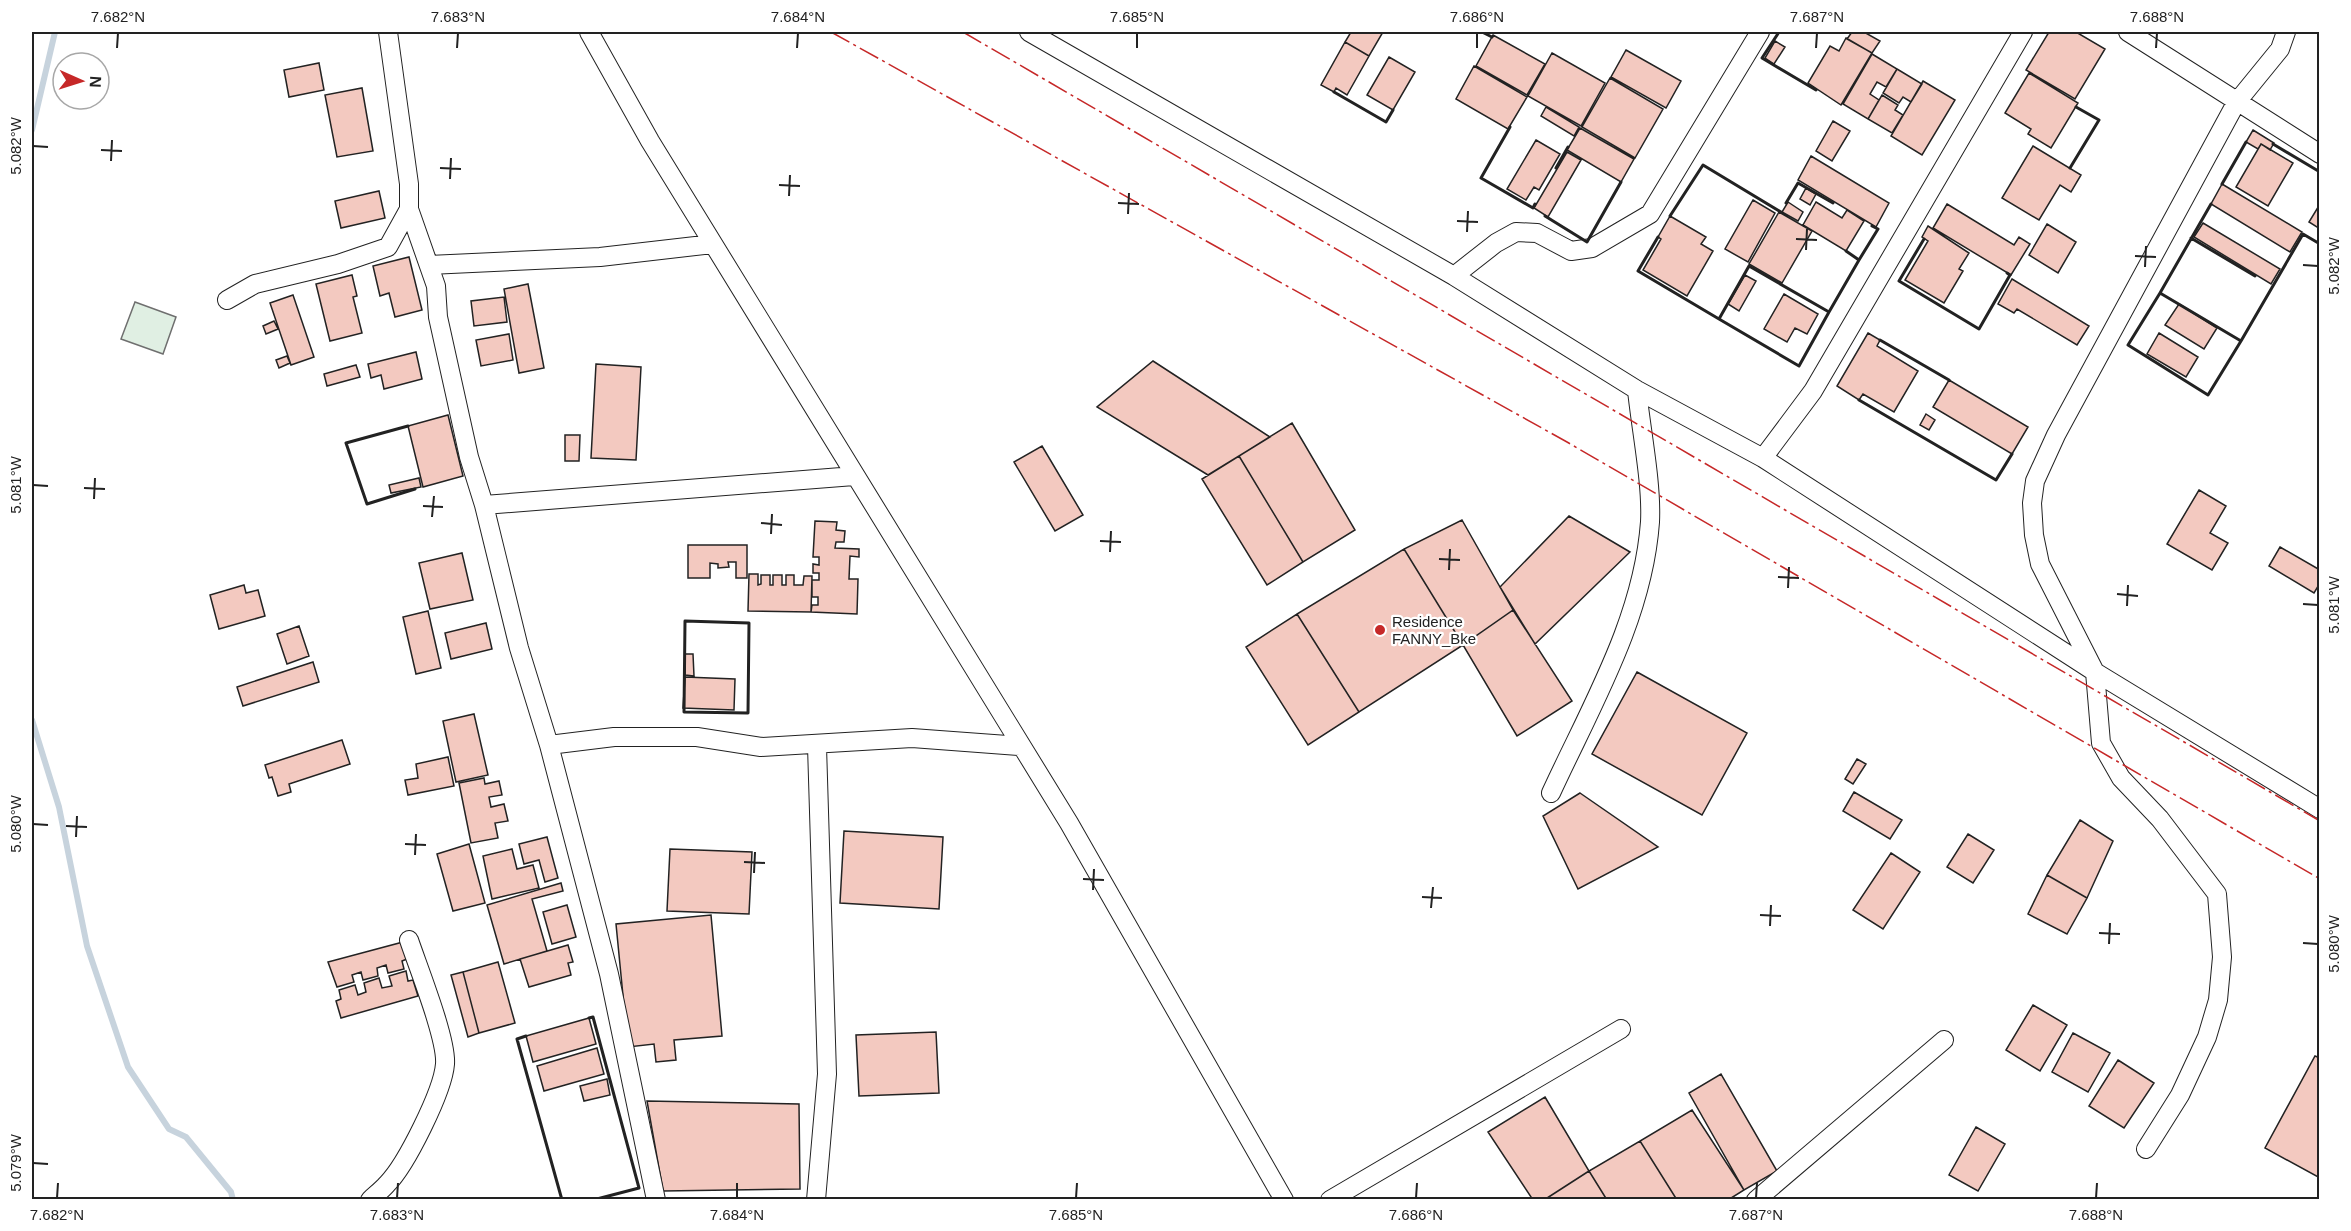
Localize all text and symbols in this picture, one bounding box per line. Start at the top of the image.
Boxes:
text: 7.682°N [91,8,145,25]
text: 7.683°N [431,8,485,25]
text: 7.684°N [771,8,825,25]
text: 7.685°N [1110,8,1164,25]
text: 7.686°N [1450,8,1504,25]
text: 7.687°N [1790,8,1844,25]
text: 7.688°N [2130,8,2184,25]
north arrow [51,51,111,111]
text: N [87,76,104,88]
text: 5.082°W [7,116,24,175]
text: 5.082°W [2325,236,2342,295]
text: 5.081°W [7,455,24,514]
text: 5.081°W [2325,575,2342,634]
place label: Residence FANNY_Bke [1392,613,1476,647]
marker: Residence FANNY_Bke [1373,623,1387,637]
text: 5.080°W [7,794,24,853]
text: 5.080°W [2325,914,2342,973]
text: 5.079°W [7,1133,24,1192]
text: 7.682°N [30,1206,84,1223]
text: 7.683°N [370,1206,424,1223]
text: 7.684°N [710,1206,764,1223]
text: 7.685°N [1049,1206,1103,1223]
text: 7.686°N [1389,1206,1443,1223]
text: 7.687°N [1729,1206,1783,1223]
text: 7.688°N [2069,1206,2123,1223]

